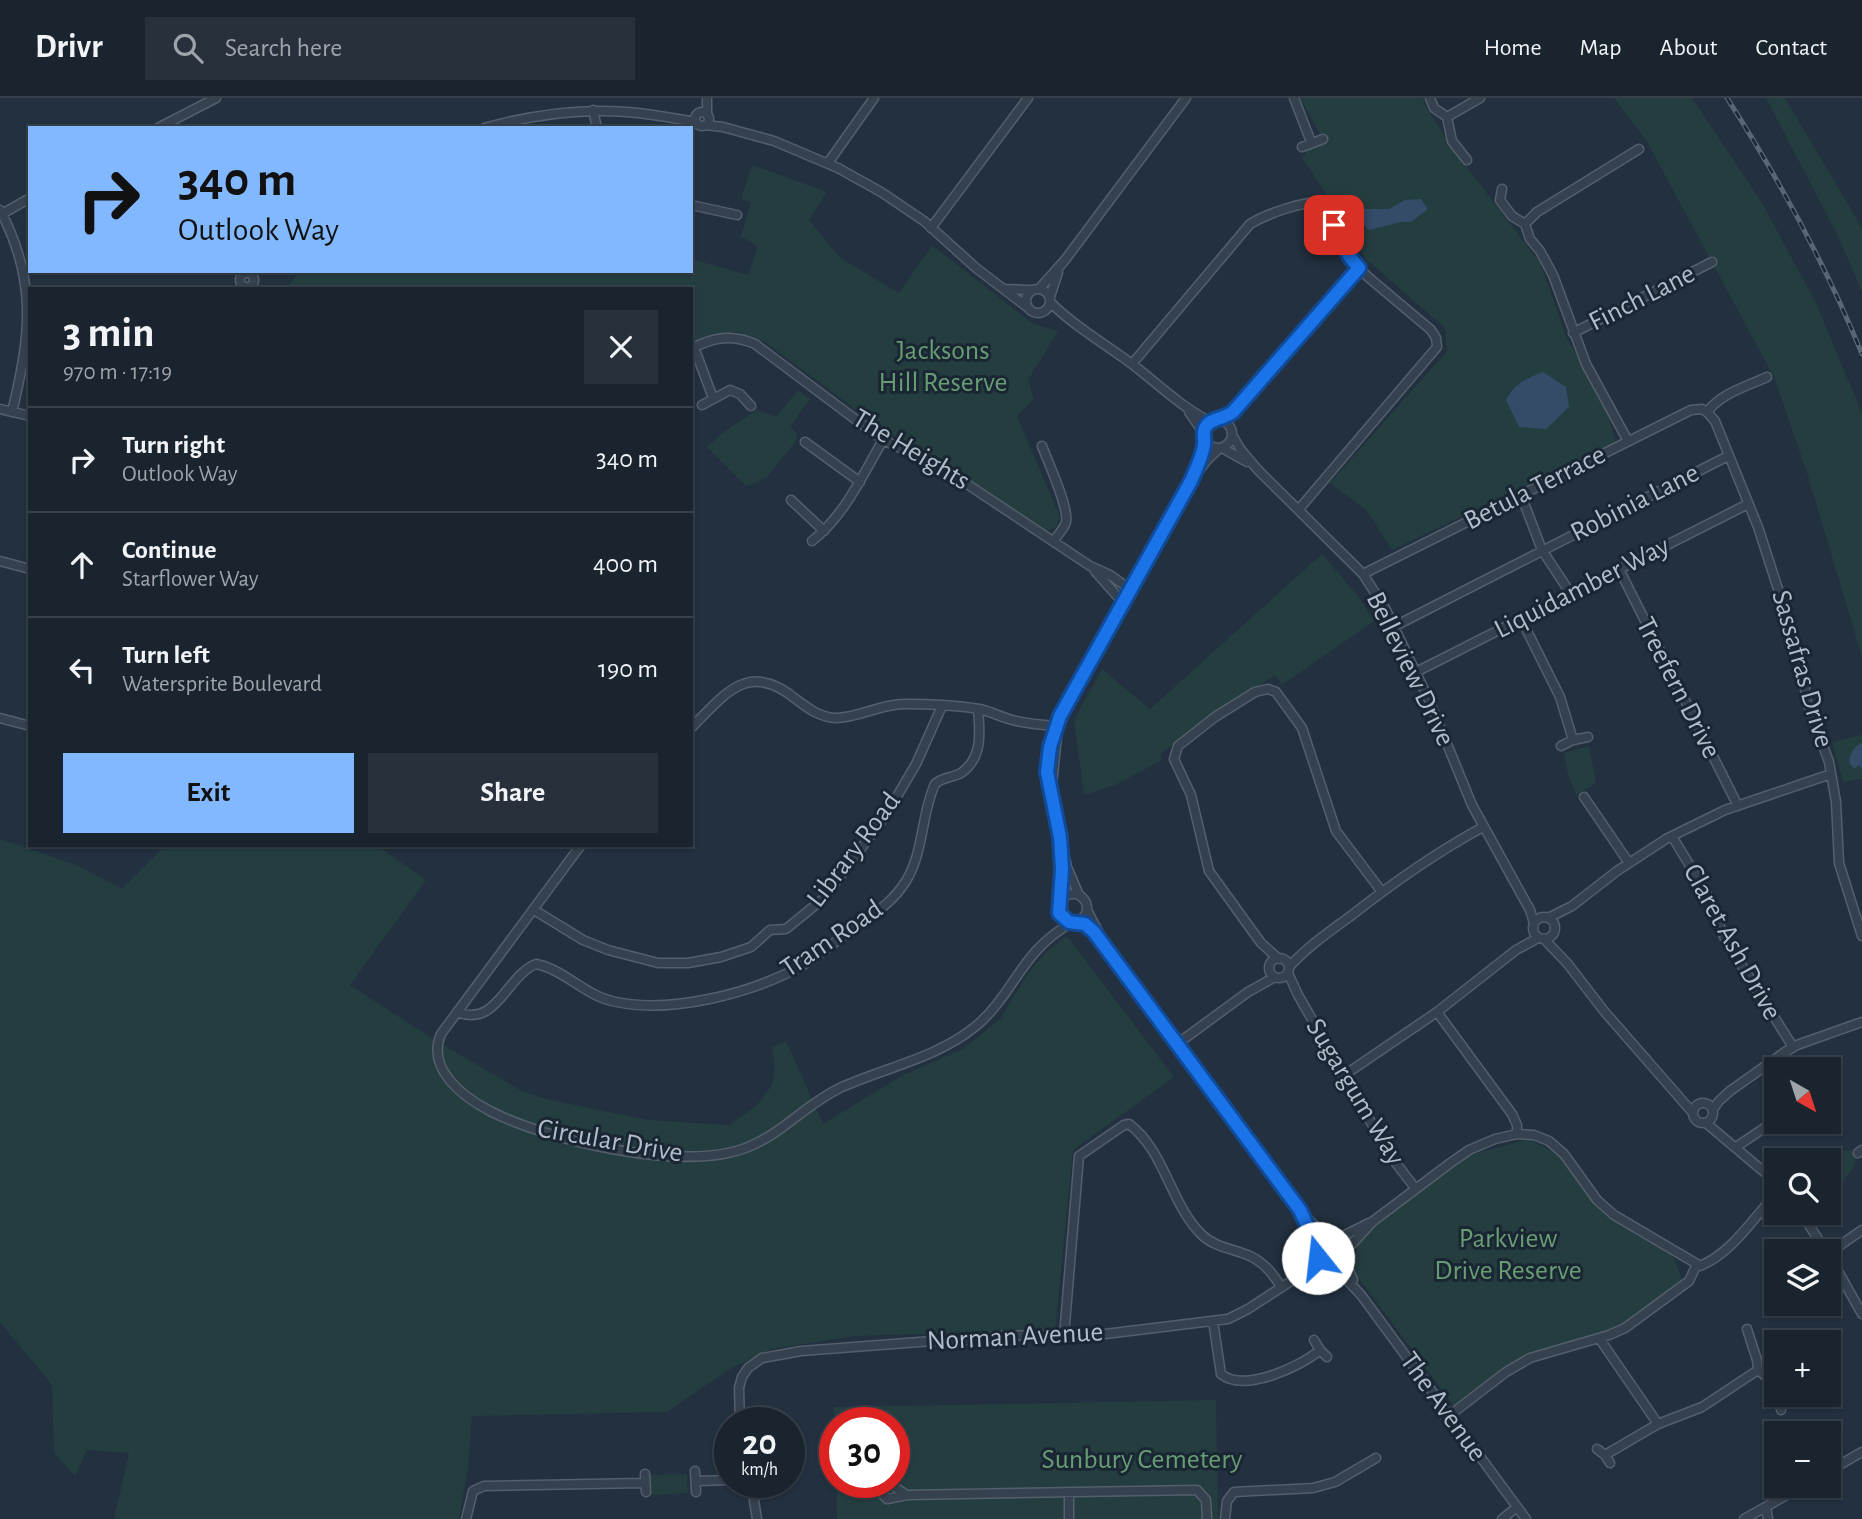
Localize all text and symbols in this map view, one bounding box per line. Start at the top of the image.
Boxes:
search box [145,17,635,80]
icon: search [169,29,207,67]
text: Drivr [35,31,103,64]
text: Search here [225,35,342,61]
text: Home [1484,36,1542,60]
text: Map [1580,36,1622,60]
text: About [1660,36,1717,60]
text: Contact [1755,36,1827,60]
icon: right [63,154,154,245]
text: 340 m [178,156,296,205]
pin [1304,195,1364,255]
icon: arrive [1315,206,1353,244]
text: Outlook Way [178,214,339,246]
street label: Finch Lane [1584,259,1700,337]
button: close [584,310,658,384]
text: 3 min [63,312,155,354]
park label: Jacksons Hill Reserve [879,337,1007,397]
text: 970 m · 17:19 [63,361,172,384]
street label: The Heights [848,404,974,496]
text: Turn right [122,432,225,458]
street label: Betula Terrace [1460,440,1610,536]
icon: right [63,441,101,479]
text: 340 m [596,446,658,472]
street label: Robinia Lane [1566,459,1704,547]
text: Outlook Way [122,463,238,486]
street label: Liquidamber Way [1490,532,1674,644]
text: Continue [122,537,217,563]
icon: ahead [63,546,101,584]
text: 400 m [593,551,658,577]
text: Starflower Way [122,568,259,591]
street label: Sassafras Drive [1766,587,1838,751]
street label: Belleview Drive [1361,588,1459,750]
street label: Treefern Drive [1631,613,1725,763]
text: Turn left [122,642,210,668]
icon: left [63,651,101,689]
text: 190 m [598,656,658,682]
text: Watersprite Boulevard [122,673,322,696]
button: Exit [63,753,354,833]
button: Share [368,753,658,833]
street label: Library Road [802,787,906,913]
street label: Claret Ash Drive [1678,859,1786,1025]
street label: Tram Road [776,895,888,983]
street label: Sugargum Way [1300,1014,1410,1170]
north arrow [1764,1057,1841,1134]
map controls [1764,1057,1841,1498]
street label: Circular Drive [535,1114,685,1168]
button: search [1764,1148,1841,1225]
position arrow [1281,1221,1355,1295]
park label: Parkview Drive Reserve [1434,1225,1582,1285]
button: layers [1764,1239,1841,1316]
street label: Norman Avenue [926,1318,1104,1356]
button: + [1764,1330,1841,1407]
street label: The Avenue [1394,1347,1492,1467]
speed limit sign: 30 [819,1407,910,1498]
button: − [1764,1421,1841,1498]
text: 20 [742,1426,777,1461]
park label: Sunbury Cemetery [1041,1446,1243,1474]
text: km/h [741,1461,778,1479]

